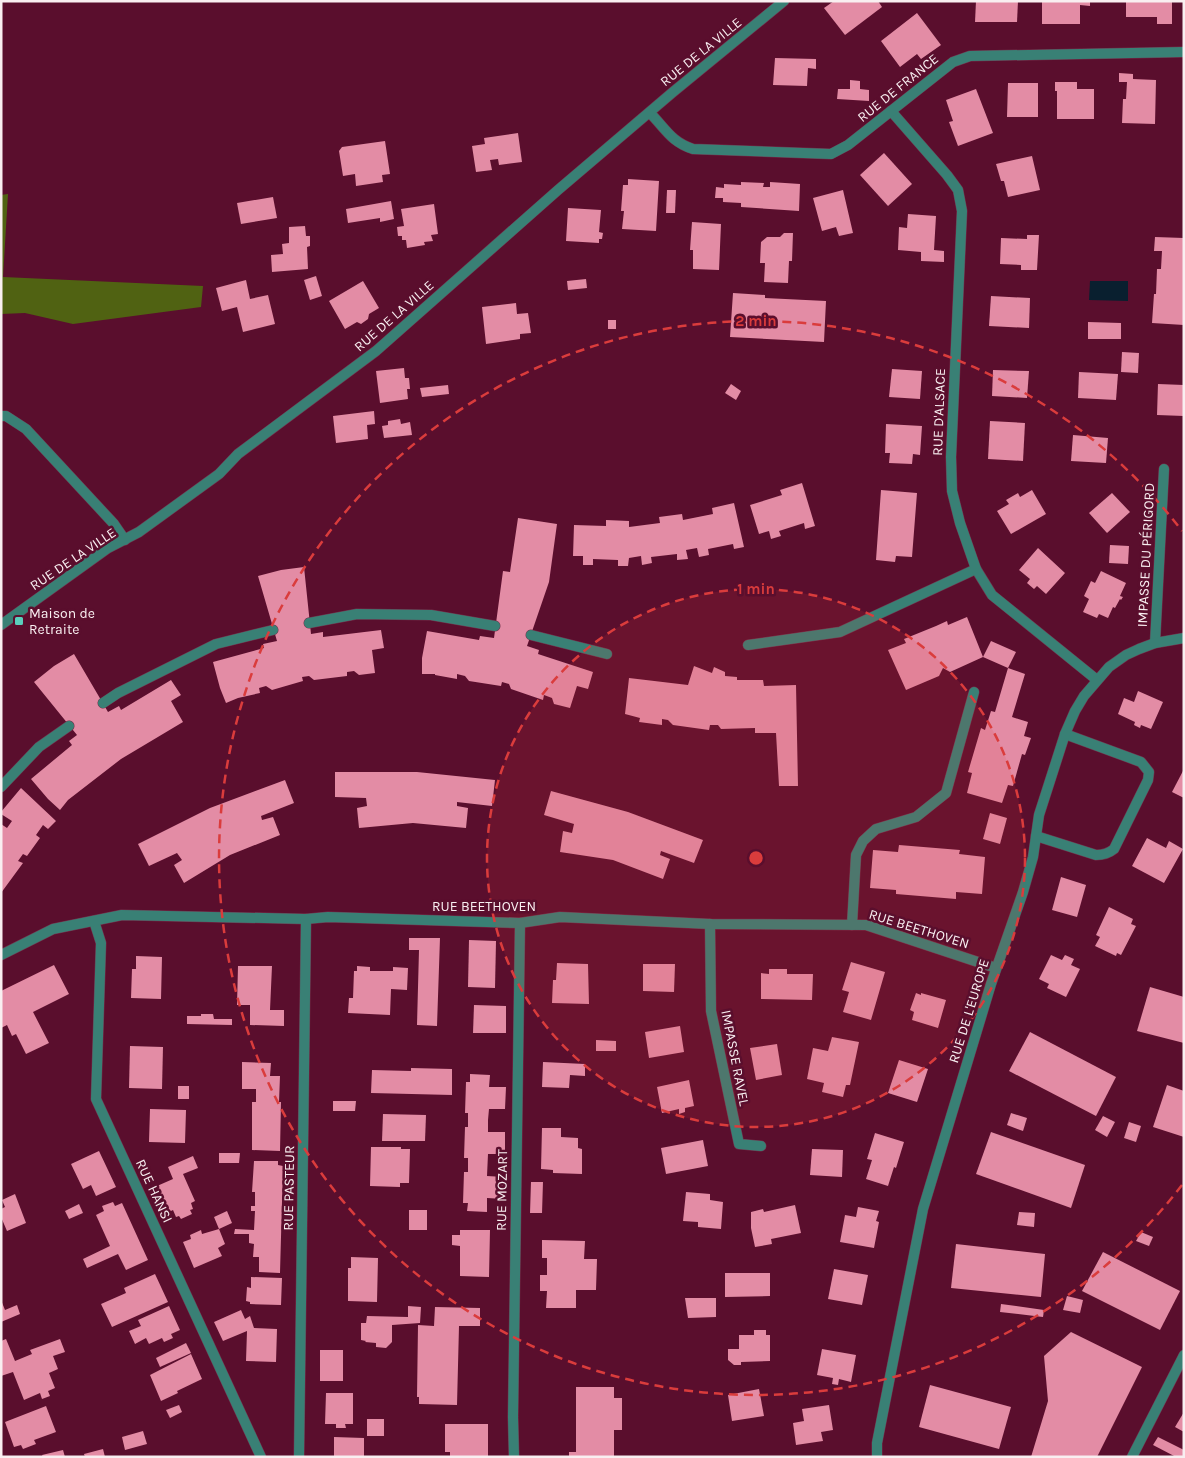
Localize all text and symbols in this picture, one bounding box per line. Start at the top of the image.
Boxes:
street label: RUE DE LA VILLE [657,14,745,90]
street label: RUE DE FRANCE [854,50,942,126]
street label: RUE DE LA VILLE [351,277,437,355]
text: 2 min [735,312,777,330]
street label: RUE D'ALSACE [929,368,949,456]
street label: IMPASSE DU PÉRIGORD [1133,482,1158,628]
street label: RUE DE LA VILLE [27,524,119,594]
text: 1 min [737,580,775,598]
place label: Maison de Retraite [29,605,95,638]
marker: Maison de Retraite [13,615,25,627]
centre of rings [747,849,765,867]
street label: RUE BEETHOVEN [432,898,536,915]
street label: RUE BEETHOVEN [867,906,971,952]
street label: RUE DE L'EUROPE [945,957,993,1065]
street label: IMPASSE RAVEL [717,1008,753,1108]
street label: RUE PASTEUR [280,1145,298,1231]
street label: RUE MOZART [493,1149,511,1231]
street label: RUE HANSI [132,1156,176,1226]

